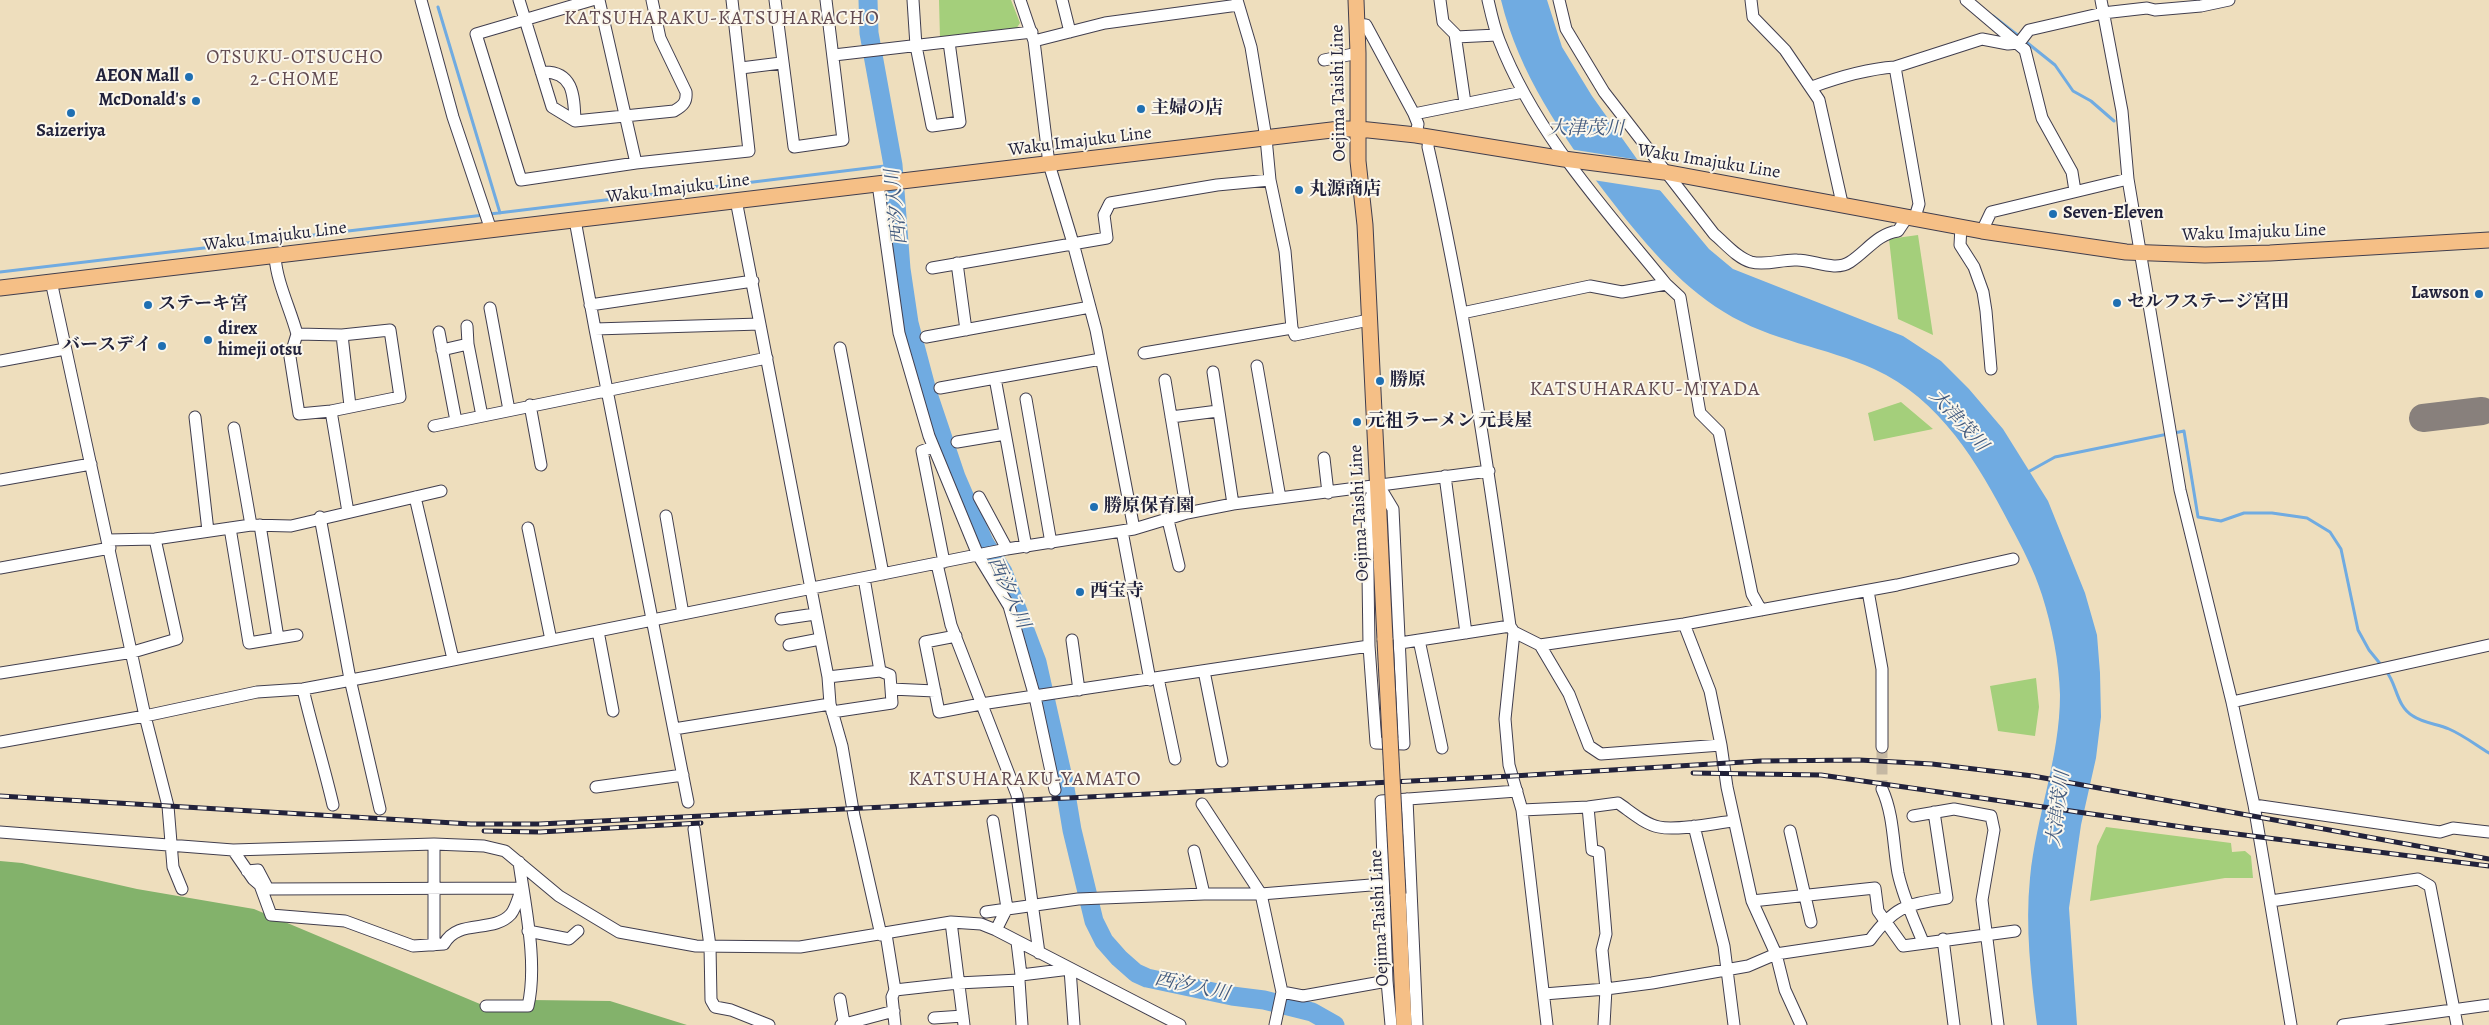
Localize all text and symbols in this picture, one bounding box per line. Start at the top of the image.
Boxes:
district label: KATSUHARAKU-KATSUHARACHO [561,7,883,31]
street label: Oejima Taishi Line [1327,24,1351,162]
district label: OTSUKU-OTSUCHO 2-CHOME [205,47,385,91]
place label: AEON Mall [96,66,179,88]
marker: AEON Mall [183,71,195,83]
place label: McDonald's [98,90,186,112]
marker: McDonald's [190,95,202,107]
place label: 主婦の店 [1151,98,1223,120]
marker: 主婦の店 [1135,103,1147,115]
marker: Saizeriya [65,107,77,119]
water label: 大津茂川 [1548,118,1624,140]
place label: Saizeriya [36,121,106,143]
street label: Waku Imajuku Line [1007,122,1153,162]
street label: Waku Imajuku Line [1636,140,1782,184]
water label: 西汐入川 [882,168,912,246]
street label: Waku Imajuku Line [605,169,751,209]
place label: 丸源商店 [1309,179,1381,201]
marker: 丸源商店 [1293,184,1305,196]
place label: Seven-Eleven [2063,203,2164,225]
marker: Seven-Eleven [2047,208,2059,220]
street label: Waku Imajuku Line [202,217,348,257]
street label: Waku Imajuku Line [2182,220,2326,246]
place label: Lawson [2411,283,2469,305]
marker: Lawson [2473,288,2485,300]
place label: セルフステージ宮田 [2127,292,2289,314]
place label: ステーキ宮 [158,294,248,316]
marker: セルフステージ宮田 [2111,297,2123,309]
marker: ステーキ宮 [142,299,154,311]
place label: direx himeji otsu [218,319,302,362]
marker: direx himeji otsu [202,334,214,346]
place label: バースデイ [62,335,152,357]
marker: バースデイ [156,340,168,352]
place label: 勝原 [1390,370,1426,392]
marker: 勝原 [1374,375,1386,387]
district label: KATSUHARAKU-MIYADA [1527,378,1763,402]
water label: 大津茂川 [1924,385,1992,457]
place label: 元祖ラーメン 元長屋 [1367,411,1532,433]
marker: 元祖ラーメン 元長屋 [1351,416,1363,428]
street label: Oejima Taishi Line [1346,444,1374,582]
place label: 勝原保育園 [1104,496,1194,518]
marker: 勝原保育園 [1088,501,1100,513]
water label: 西汐入川 [982,554,1034,632]
place label: 西宝寺 [1090,581,1144,603]
marker: 西宝寺 [1074,586,1086,598]
district label: KATSUHARAKU-YAMATO [906,768,1144,792]
water label: 大津茂川 [2043,770,2075,848]
street label: Oejima Taishi Line [1366,849,1394,987]
water label: 西汐入川 [1152,968,1232,1006]

